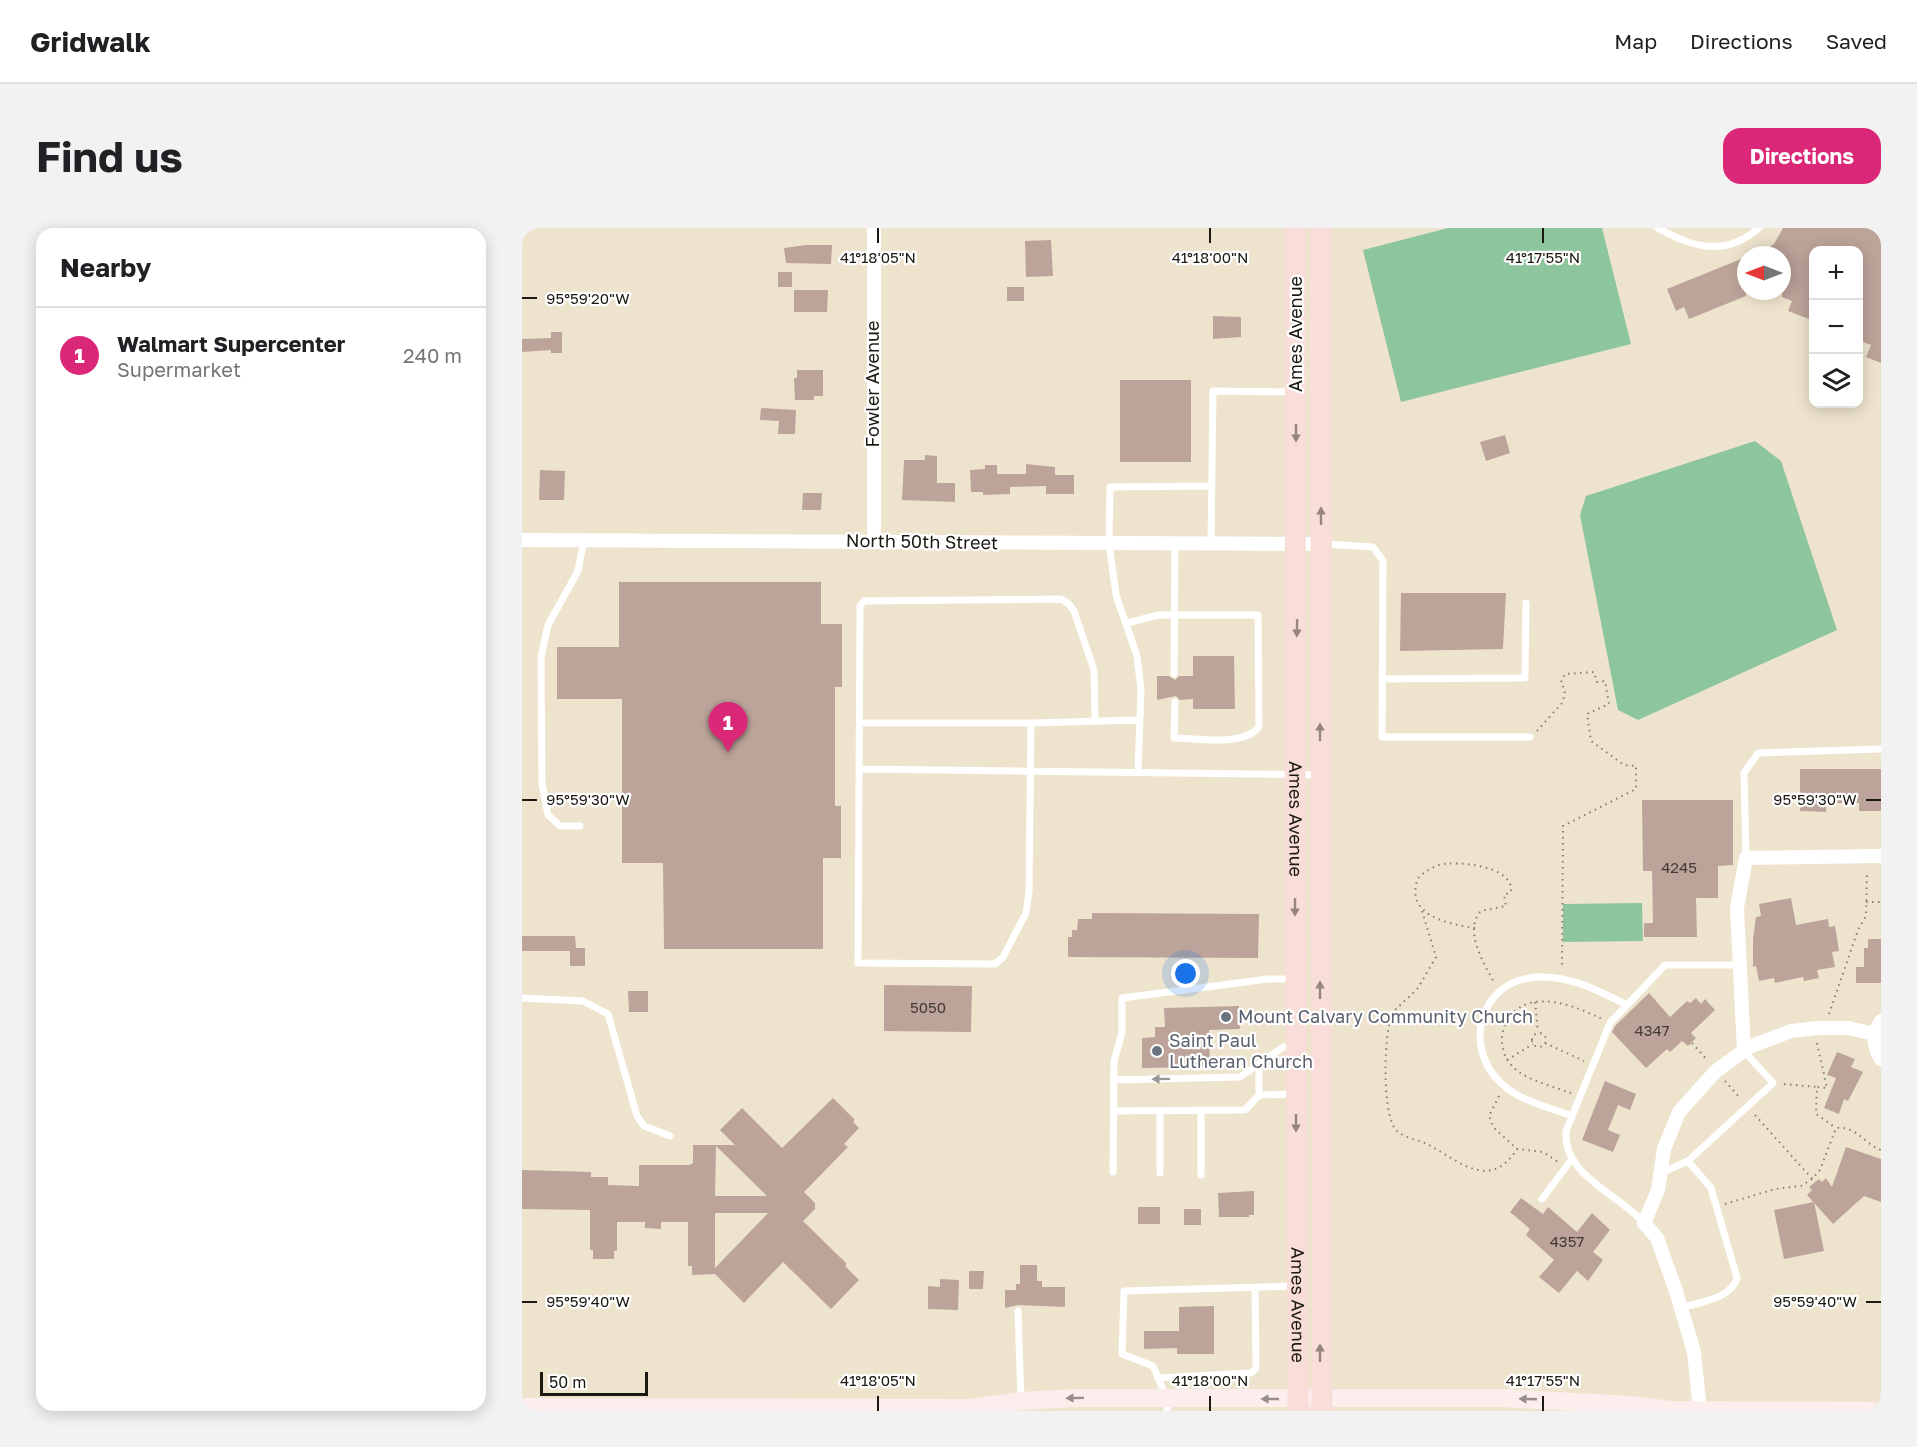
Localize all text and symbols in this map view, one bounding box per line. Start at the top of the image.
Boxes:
text: Gridwalk [30,25,151,58]
text: Map [1614,28,1657,54]
text: Directions [1690,28,1793,54]
text: Saved [1826,28,1887,54]
button: Directions [1723,128,1881,184]
text: Find us [36,131,183,181]
north arrow [1737,246,1791,300]
map controls [1809,246,1863,408]
button: + [1809,246,1863,300]
text: 41°18'05"N [840,248,916,266]
text: 41°18'00"N [1172,248,1248,266]
text: 41°17'55"N [1506,248,1580,266]
text: Nearby [60,252,151,283]
street label: Ames Avenue [1284,276,1306,392]
text: 95°59'20"W [546,289,630,307]
button: − [1809,300,1863,354]
street label: Fowler Avenue [861,321,883,447]
text: Walmart Supercenter [117,330,345,357]
text: 1 [74,343,85,367]
text: 240 m [403,343,462,367]
button: layers [1809,354,1863,408]
text: Supermarket [117,357,241,381]
one-way arrow [1291,424,1301,443]
one-way arrow [1316,506,1326,525]
street label: North 50th Street [846,529,998,553]
one-way arrow [1292,619,1301,638]
pin: 1 [708,702,748,752]
one-way arrow [1315,722,1325,741]
street label: Ames Avenue [1285,761,1308,877]
text: 95°59'30"W [546,790,630,808]
text: 95°59'30"W [1773,790,1857,808]
house number: 4245 [1661,858,1697,876]
one-way arrow [1290,898,1300,917]
your location [1171,959,1200,988]
one-way arrow [1315,980,1325,999]
house number: 5050 [910,998,946,1016]
place label: Mount Calvary Community Church [1238,1005,1533,1027]
marker: Mount Calvary Community Church [1219,1010,1233,1024]
house number: 4347 [1634,1021,1670,1039]
place label: Saint Paul Lutheran Church [1169,1029,1313,1072]
marker: Saint Paul Lutheran Church [1150,1044,1164,1058]
one-way arrow [1151,1074,1170,1084]
one-way arrow [1291,1114,1301,1133]
house number: 4357 [1550,1232,1584,1250]
street label: Ames Avenue [1287,1247,1310,1363]
text: 95°59'40"W [546,1292,630,1310]
text: 95°59'40"W [1773,1292,1857,1310]
one-way arrow [1316,1343,1325,1362]
scale bar [540,1369,648,1396]
text: 41°18'05"N [840,1371,916,1389]
text: 41°18'00"N [1172,1371,1248,1389]
text: 41°17'55"N [1506,1371,1580,1389]
text: 50 m [549,1372,586,1392]
one-way arrow [1065,1394,1084,1403]
one-way arrow [1260,1394,1279,1404]
one-way arrow [1518,1395,1537,1404]

